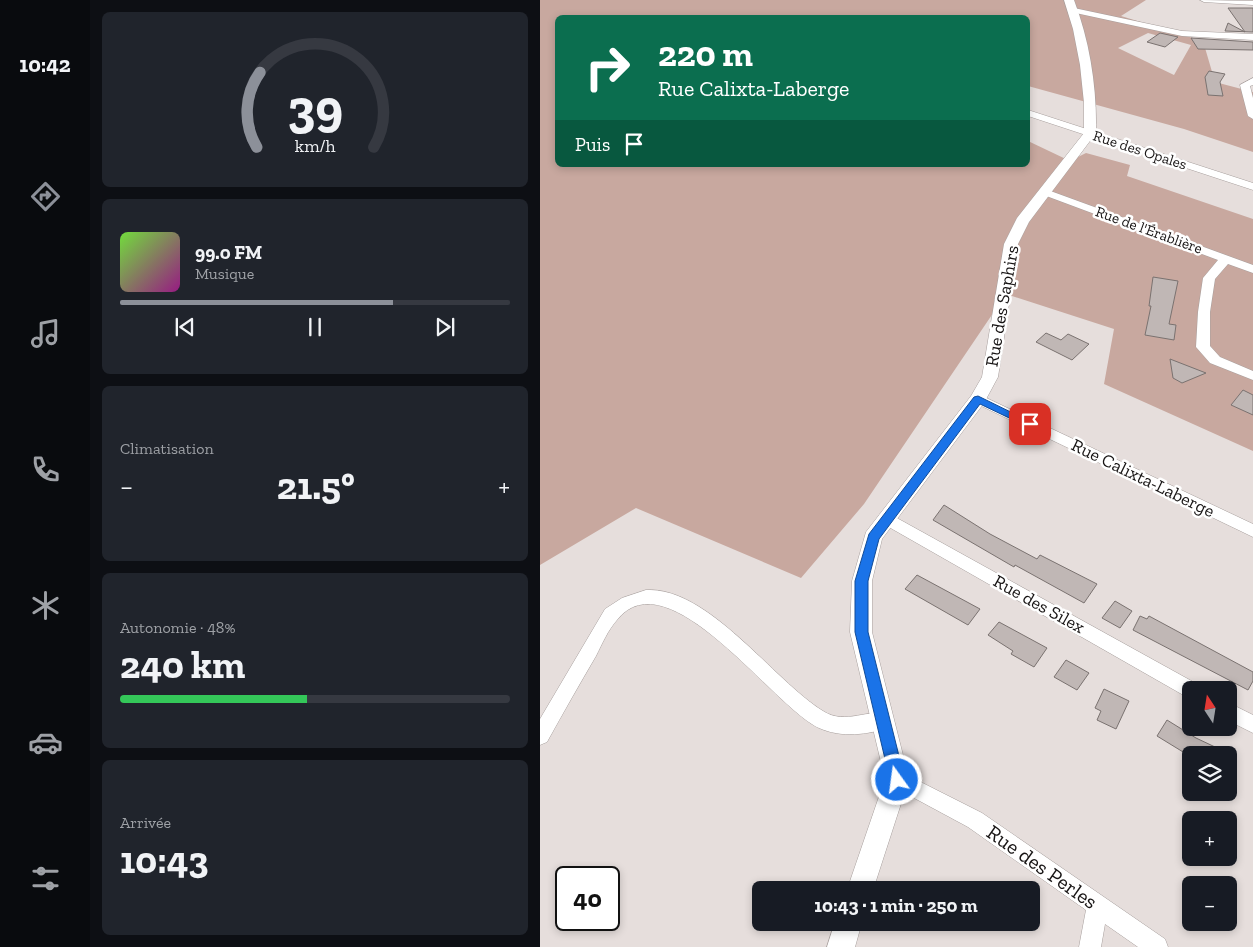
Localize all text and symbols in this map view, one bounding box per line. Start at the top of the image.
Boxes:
text: 220 m [658,33,753,75]
icon: right [575,35,640,100]
text: 10:42 [19,51,71,78]
text: Rue Calixta-Laberge [658,75,849,102]
text: 39 [287,77,343,139]
street label: Rue des Opales [1091,126,1189,174]
icon: arrive [620,130,648,158]
text: Puis [575,133,610,156]
text: km/h [295,135,335,157]
icon: directions [28,179,63,214]
street label: Rue de l'Érablière [1093,202,1205,258]
text: 99.0 FM [195,241,262,264]
street label: Rue des Saphirs [981,244,1024,368]
text: Musique [195,264,254,283]
icon: previous [171,313,199,341]
icon: pause [301,313,329,341]
icon: next [431,313,459,341]
icon: music [28,316,63,351]
pin [1009,403,1051,445]
icon: arrive [1016,410,1044,438]
street label: Rue Calixta-Laberge [1068,434,1218,522]
text: Climatisation [120,439,214,458]
icon: phone [28,452,63,487]
text: 21.5° [277,463,355,509]
text: − [120,470,133,503]
text: + [498,470,510,503]
street label: Rue des Silex [989,570,1089,638]
icon: climate [28,588,63,623]
text: Autonomie · 48% [120,618,235,637]
text: 240 km [120,642,245,688]
north arrow [1182,681,1238,736]
map controls [1182,681,1237,931]
icon: car [28,725,63,760]
button: layers [1182,746,1237,801]
position arrow [870,753,922,805]
button: + [1182,811,1237,866]
text: Arrivée [120,813,171,832]
street label: Rue des Perles [982,819,1103,914]
text: 10:43 [120,837,209,883]
icon: filters [28,861,63,896]
speed limit sign: 40 [555,866,620,931]
button: − [1182,876,1237,931]
text: 10:43 · 1 min · 250 m [814,894,978,917]

